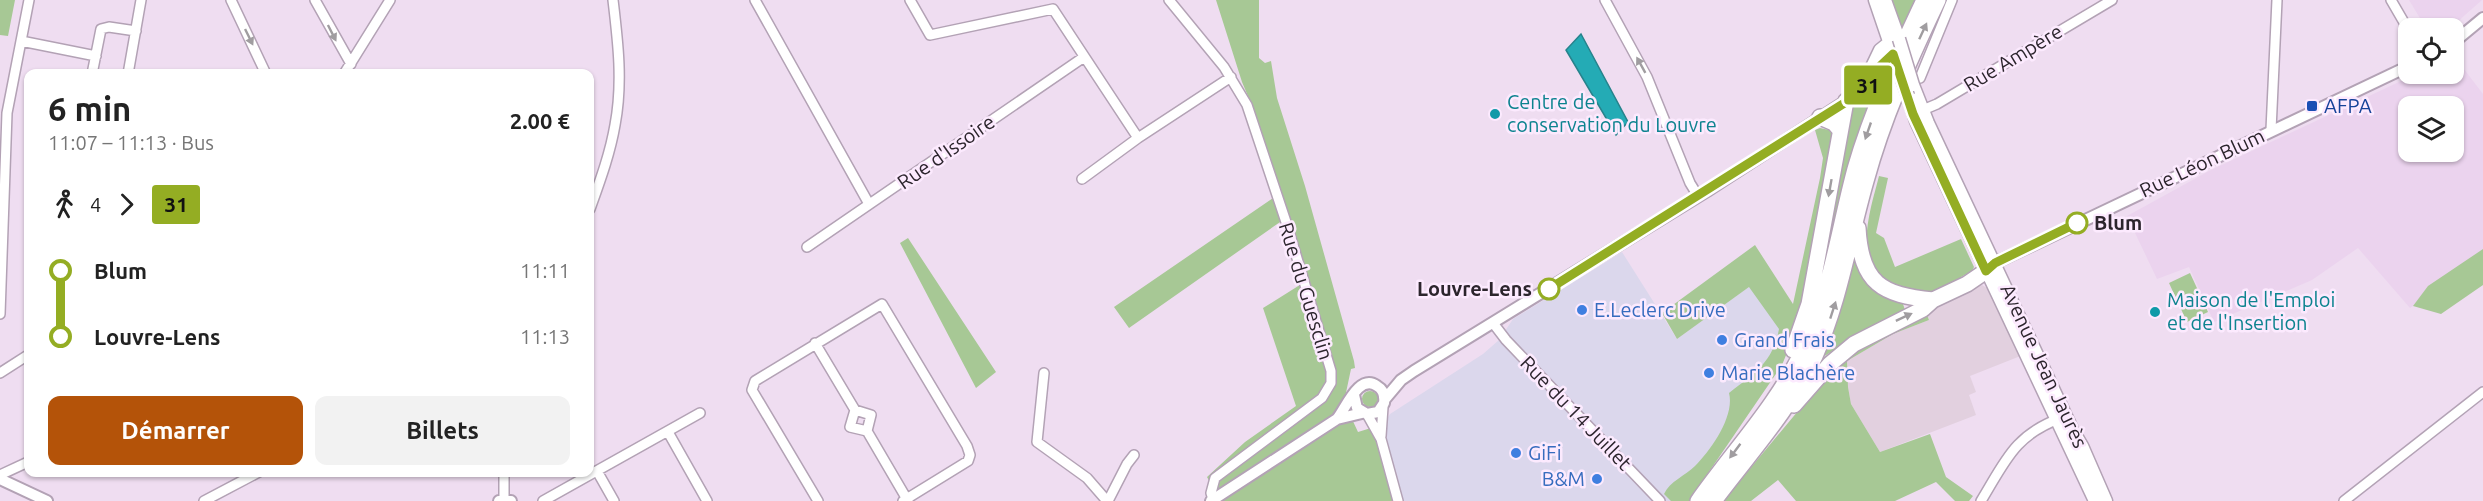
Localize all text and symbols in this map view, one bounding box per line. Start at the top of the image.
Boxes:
map controls [2398,18,2464,162]
button: locate [2398,18,2464,84]
street label: Rue Ampère [1959,19,2066,96]
one-way arrow [1919,22,1928,39]
one-way arrow [327,24,337,41]
one-way arrow [244,28,253,45]
one-way arrow [1636,57,1646,74]
line badge: 31 [1841,66,1895,104]
text: 31 [1856,73,1880,97]
text: 6 min [48,90,131,127]
place label: Centre de conservation du Louvre [1507,90,1717,136]
place label: AFPA [2324,94,2372,117]
button: layers [2398,96,2464,162]
marker: AFPA [2305,99,2319,113]
marker: Centre de conservation du Louvre [1488,107,1502,121]
text: 2.00 € [510,108,570,133]
street label: Rue d'Issoire [893,110,999,194]
one-way arrow [1862,122,1872,140]
street label: Rue Léon Blum [2136,124,2268,202]
text: 11:07 – 11:13 · Bus [48,131,214,154]
one-way arrow [1825,179,1834,198]
icon: walk [48,188,81,221]
icon: forward [110,188,143,221]
text: 31 [164,192,188,216]
text: 4 [90,193,101,216]
place label: Blum [2094,211,2142,234]
marker: Blum [2066,212,2088,234]
street label: Rue du Guesclin [1275,219,1338,362]
text: Blum [94,258,147,283]
text: 11:11 [520,259,570,282]
place label: Louvre-Lens [1417,277,1532,300]
marker: Louvre-Lens [1538,278,1560,300]
street label: Avenue Jean Jaurès [1996,280,2092,451]
place label: Maison de l'Emploi et de l'Insertion [2167,288,2335,334]
place label: E.Leclerc Drive [1594,298,1726,321]
one-way arrow [1828,301,1838,319]
marker: E.Leclerc Drive [1575,303,1589,317]
marker: Maison de l'Emploi et de l'Insertion [2148,305,2162,319]
one-way arrow [1895,313,1912,322]
text: Louvre-Lens [94,324,220,349]
text: 11:13 [520,325,570,348]
place label: Grand Frais [1734,328,1834,351]
marker: Grand Frais [1715,333,1729,347]
street label: Rue du 14 Juillet [1516,351,1637,475]
place label: Marie Blachère [1721,361,1855,384]
marker: Marie Blachère [1702,366,1716,380]
button: Démarrer [48,396,303,465]
button: Billets [315,396,570,465]
place label: GiFi [1528,441,1562,464]
one-way arrow [1730,444,1742,459]
marker: GiFi [1509,446,1523,460]
place label: B&M [1542,467,1585,490]
marker: B&M [1590,472,1604,486]

